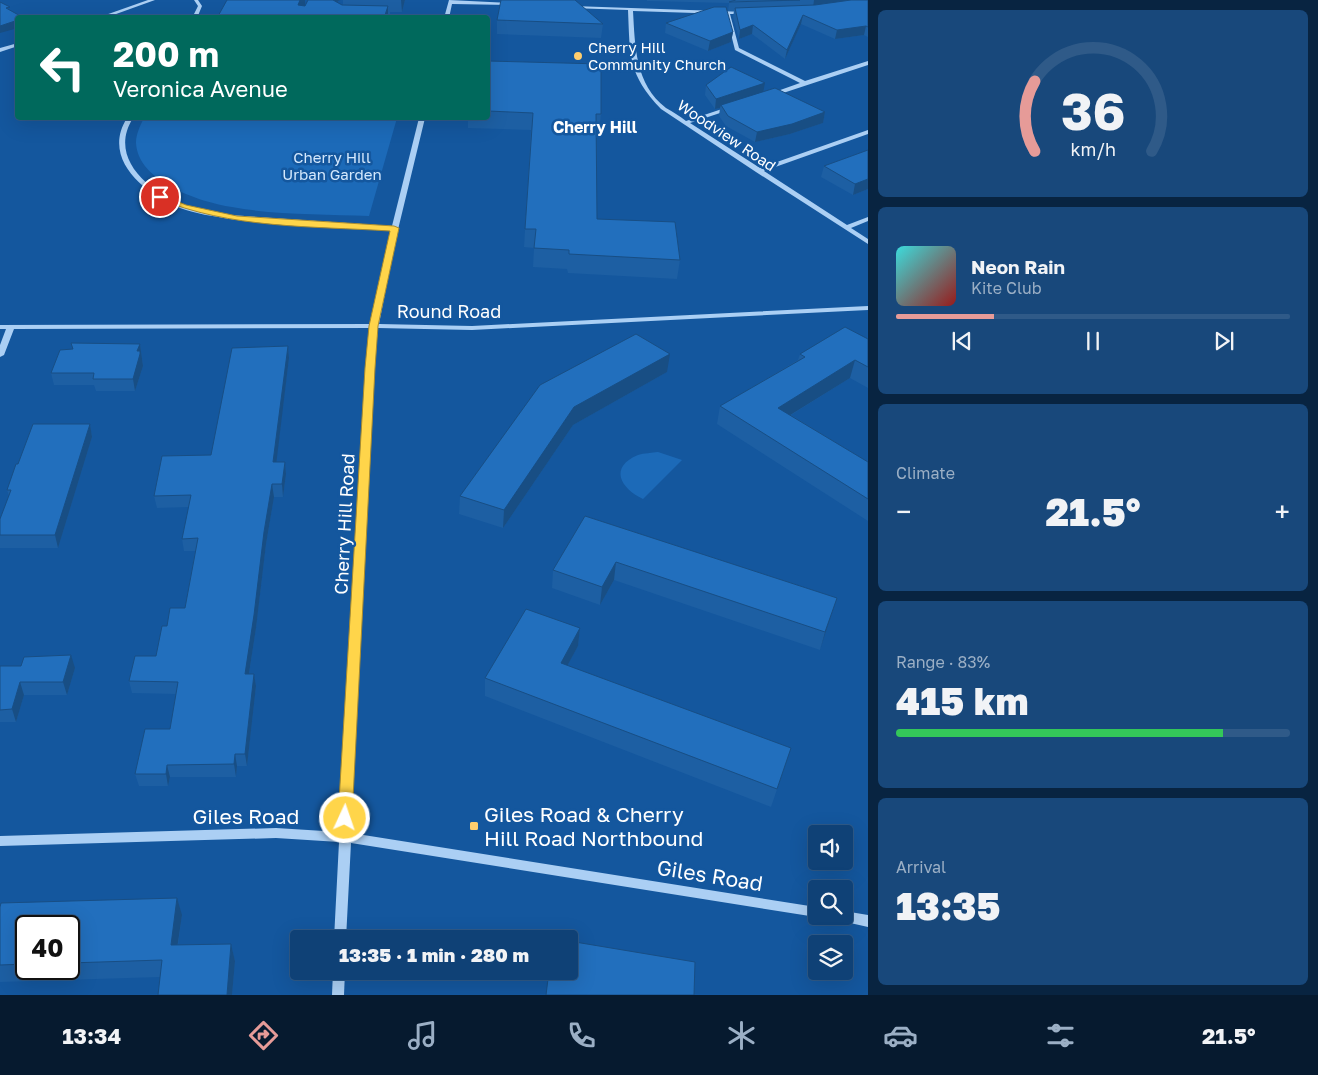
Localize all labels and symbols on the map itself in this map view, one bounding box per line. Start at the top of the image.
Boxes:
place label: Cherry Hill Community Church [588,38,726,73]
marker: Cherry Hill Community Church [572,50,584,62]
street label: Woodview Road [674,95,780,175]
district label: Cherry Hill [553,117,638,137]
park label: Cherry Hill Urban Garden [282,148,382,183]
pin [139,176,181,218]
street label: Round Road [397,300,501,322]
street label: Cherry Hill Road [329,453,359,595]
position arrow [318,791,370,843]
place label: Giles Road & Cherry Hill Road Northbound [484,801,704,851]
street label: Giles Road [193,803,299,829]
marker: Giles Road & Cherry Hill Road Northbound [468,820,480,832]
street label: Giles Road [655,854,765,896]
speed limit sign: 40 [15,915,80,980]

